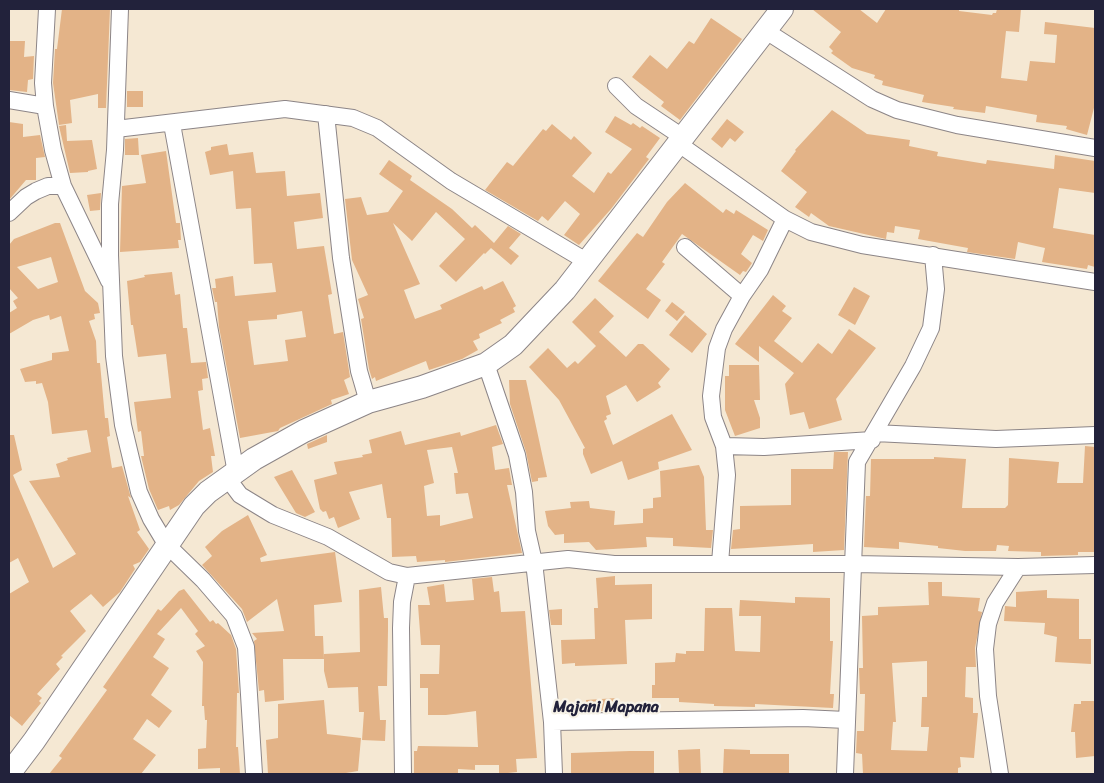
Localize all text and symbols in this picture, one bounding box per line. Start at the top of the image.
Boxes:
district label: Majani Mapana [553,698,659,718]

